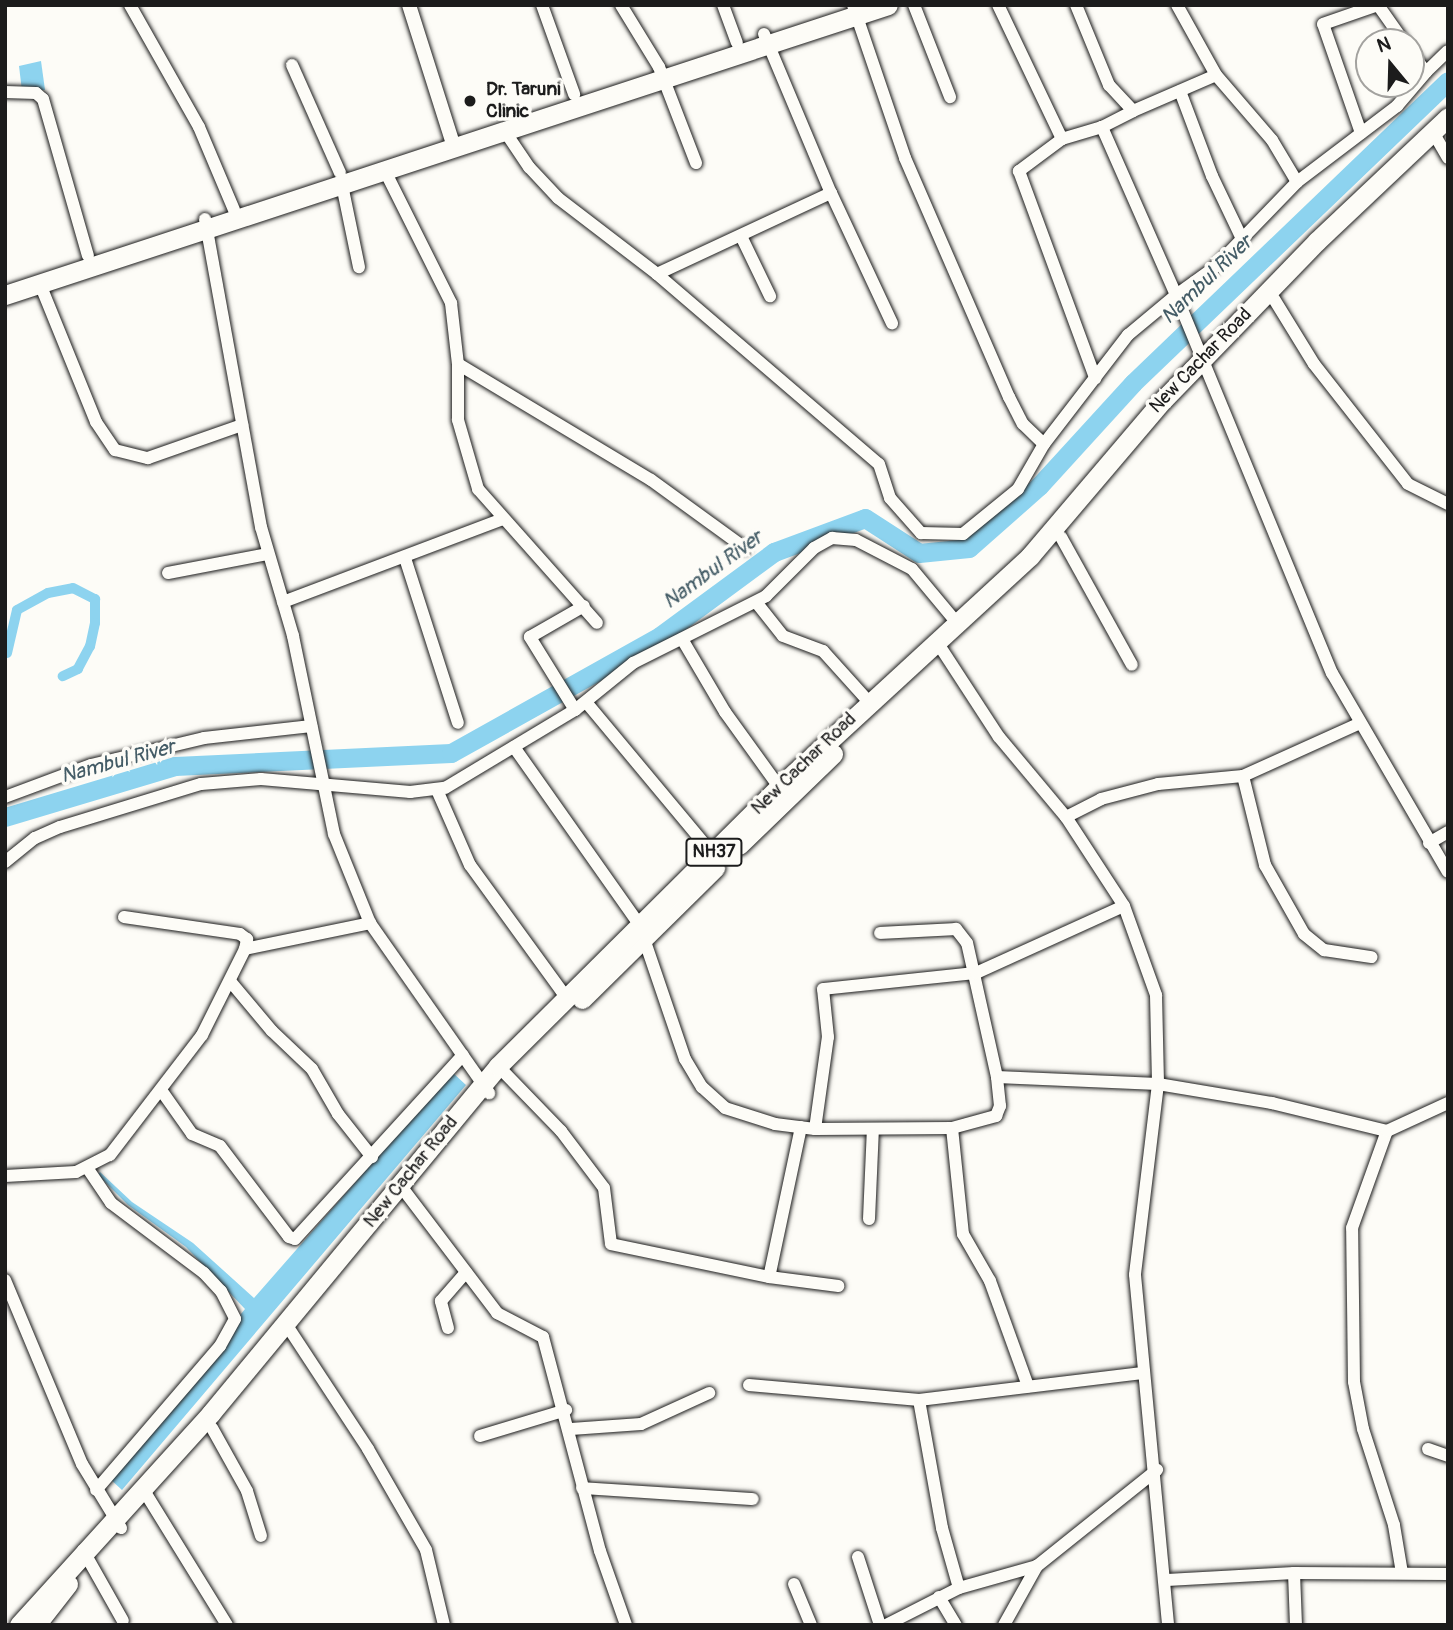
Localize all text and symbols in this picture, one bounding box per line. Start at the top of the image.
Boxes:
north arrow [1355,28,1425,98]
text: N [1374,32,1394,58]
place label: Dr. Taruni Clinic [486,79,561,123]
marker: Dr. Taruni Clinic [460,91,480,111]
water label: Nambul River [1156,230,1258,330]
street label: New Cachar Road [1145,304,1257,418]
water label: Nambul River [658,525,768,615]
street label: New Cachar Road [747,708,861,820]
water label: Nambul River [58,735,178,789]
road number: NH37 [684,838,744,866]
street label: New Cachar Road [359,1111,463,1233]

